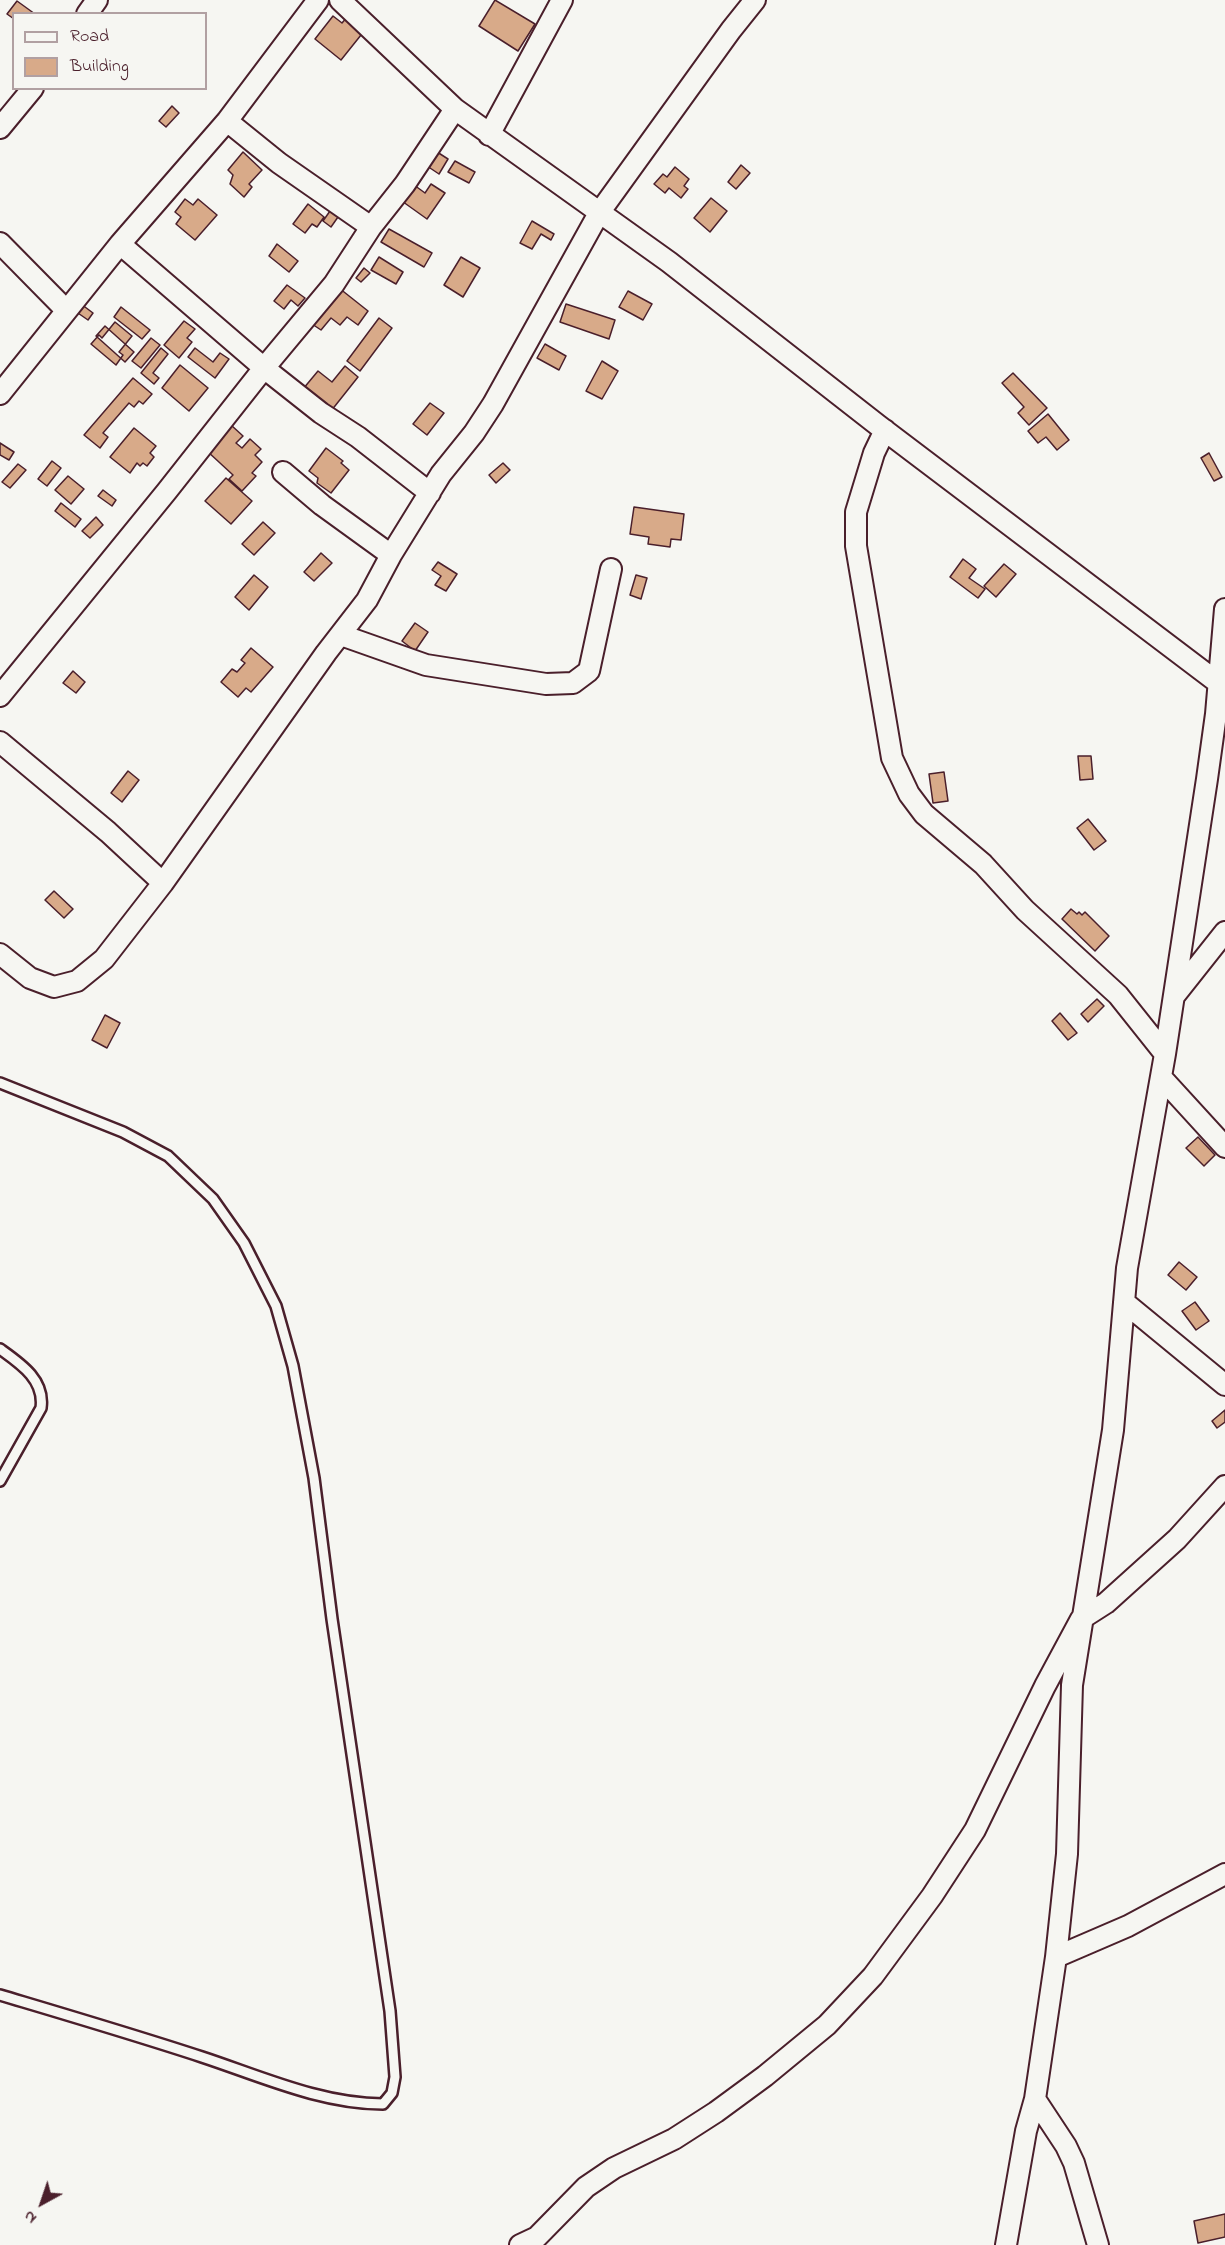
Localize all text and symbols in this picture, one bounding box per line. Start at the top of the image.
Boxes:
legend [12,12,207,90]
text: Road [70,24,109,50]
text: Building [70,54,129,80]
north arrow [12,2173,72,2233]
text: N [19,2204,42,2229]

